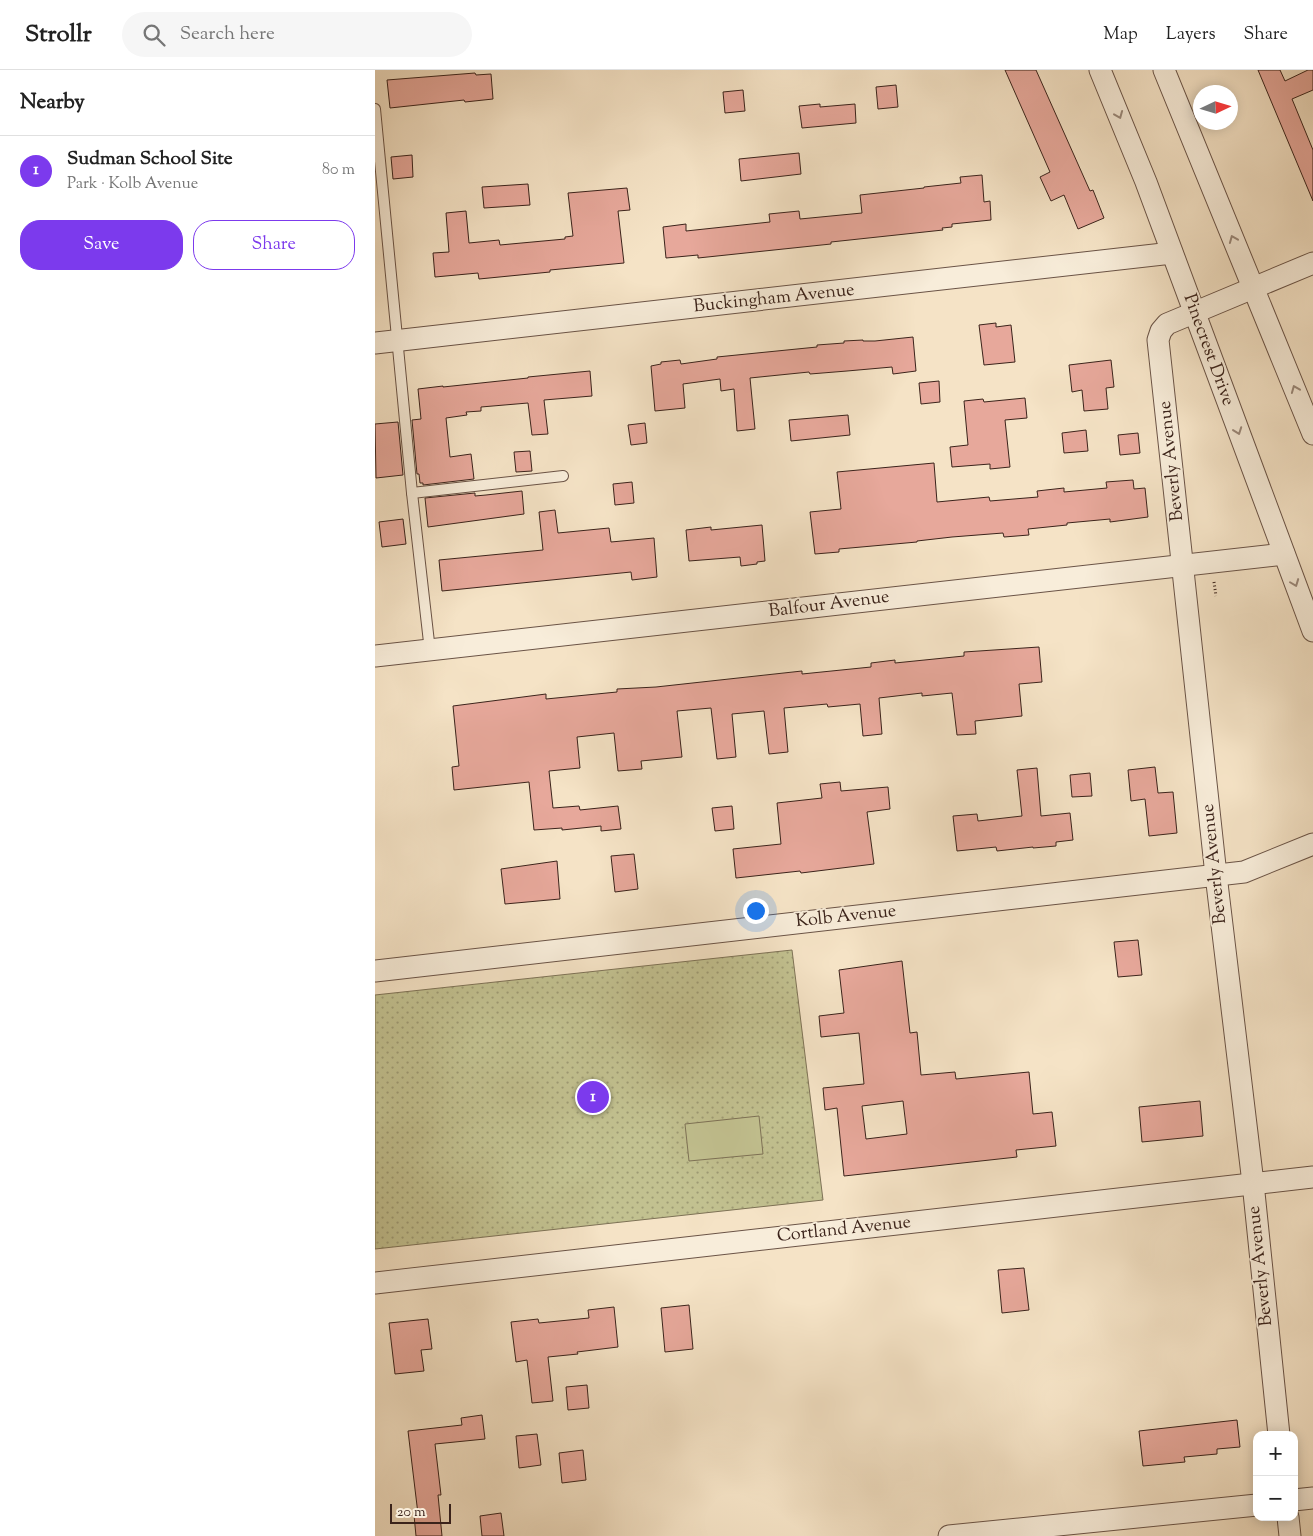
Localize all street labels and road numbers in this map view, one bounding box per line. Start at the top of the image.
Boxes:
street label: Buckingham Avenue [692,278,856,320]
street label: Pinecrest Drive [1176,290,1240,410]
street label: Beverly Avenue [1153,399,1191,523]
street label: Balfour Avenue [767,585,891,625]
street label: Beverly Avenue [1196,802,1234,926]
street label: Kolb Avenue [794,899,898,935]
street label: Beverly Avenue [1242,1204,1280,1328]
street label: Cortland Avenue [776,1210,912,1250]

